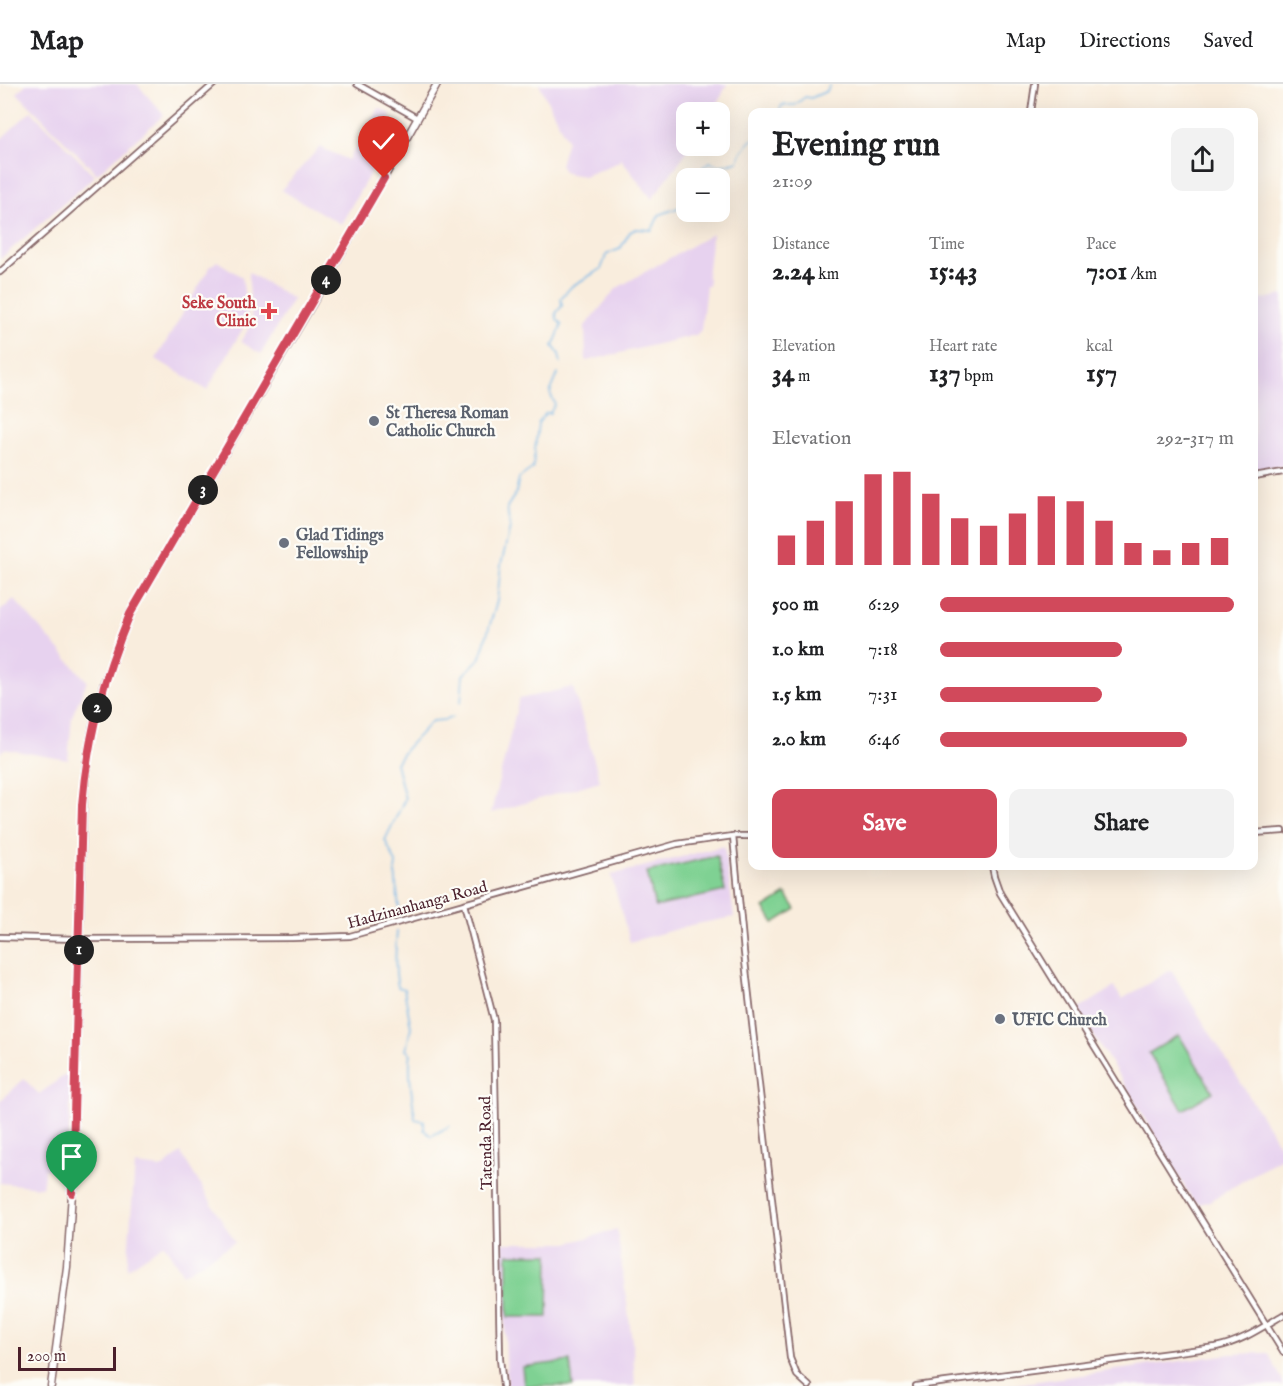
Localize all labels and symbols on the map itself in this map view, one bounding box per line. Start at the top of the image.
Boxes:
pin [358,116,409,178]
pin: 4 [311,265,341,295]
place label: Seke South Clinic [182,294,256,332]
marker: Seke South Clinic [260,302,278,320]
place label: St Theresa Roman Catholic Church [386,404,509,442]
marker: St Theresa Roman Catholic Church [367,414,381,428]
pin: 3 [188,475,218,505]
place label: Glad Tidings Fellowship [296,526,384,564]
marker: Glad Tidings Fellowship [277,536,291,550]
pin: 2 [82,693,112,723]
street label: Hadzinanhanga Road [345,878,490,934]
pin: 1 [64,935,94,965]
place label: UFIC Church [1011,1011,1107,1031]
marker: UFIC Church [993,1012,1007,1026]
street label: Tatenda Road [476,1095,498,1190]
pin [46,1131,97,1193]
scale bar [18,1344,116,1372]

